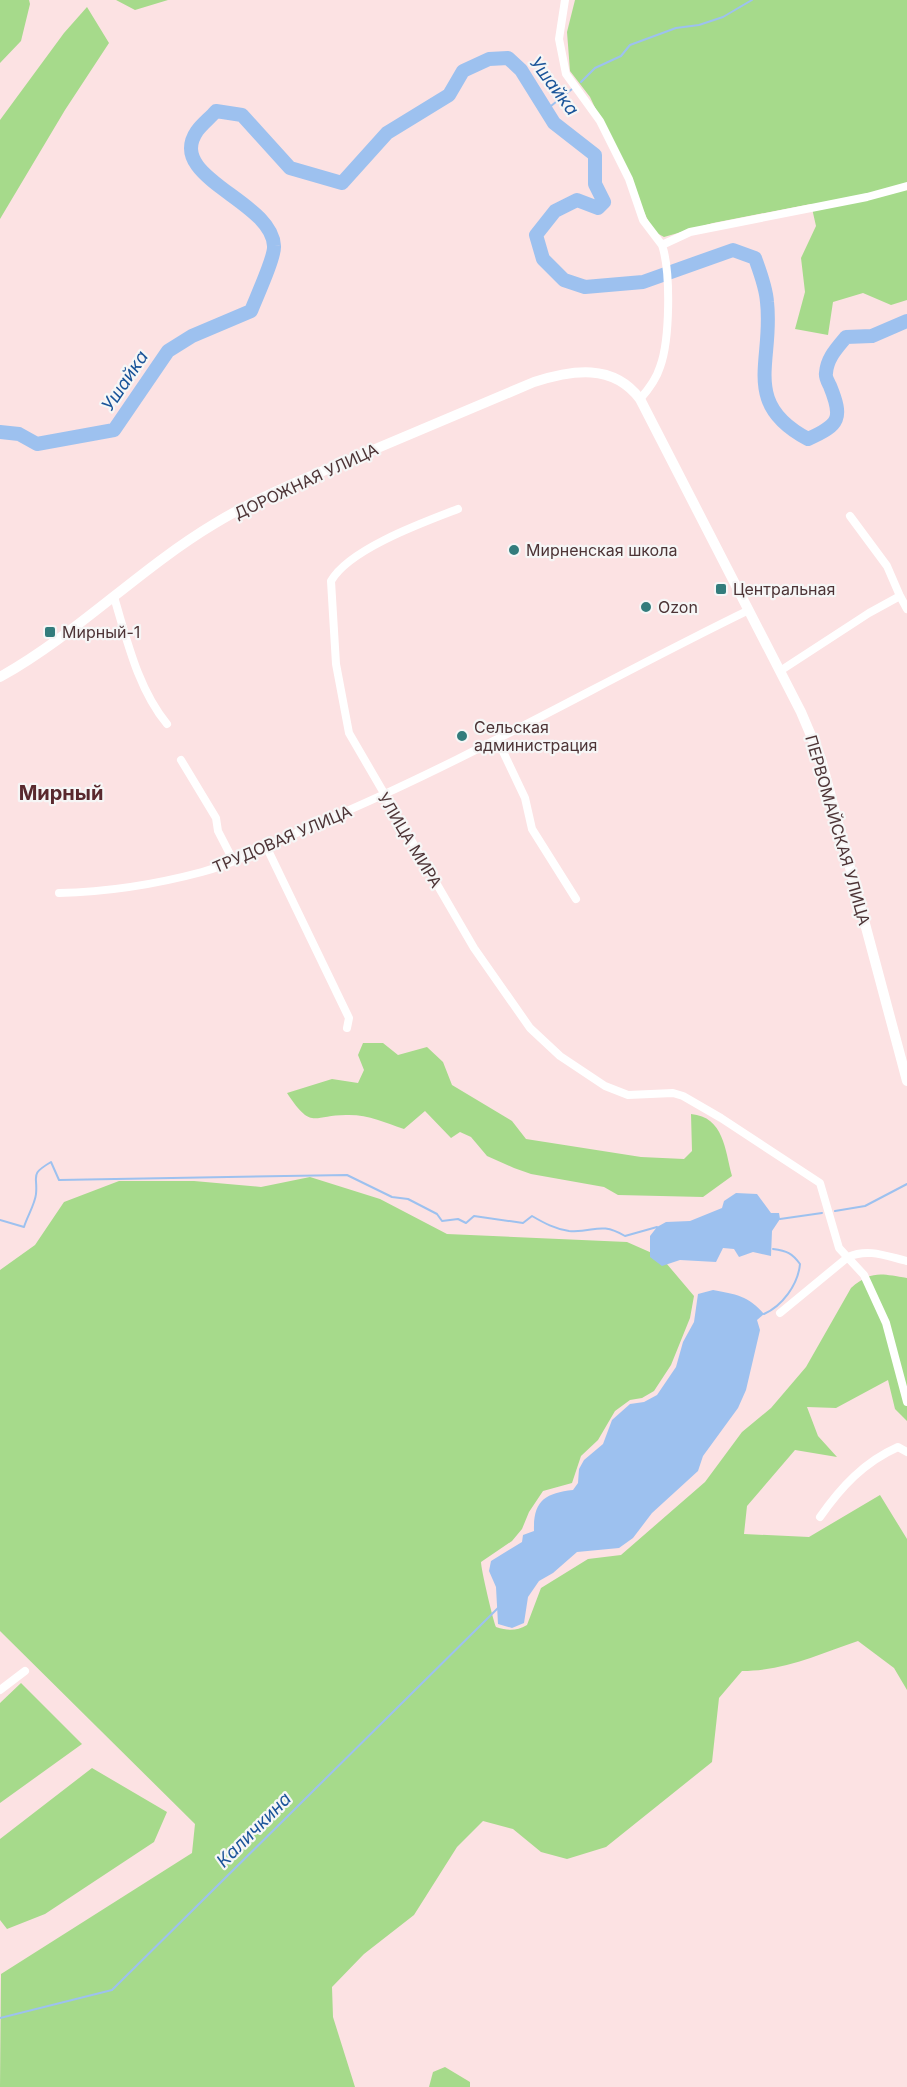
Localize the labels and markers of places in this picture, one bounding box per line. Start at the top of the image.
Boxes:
place label: Мирненская школа [526,540,677,560]
marker: Мирненская школа [507,543,521,557]
place label: Центральная [733,579,835,599]
marker: Центральная [714,582,728,596]
place label: Ozon [658,597,698,617]
marker: Ozon [639,600,653,614]
place label: Мирный-1 [62,622,140,642]
marker: Мирный-1 [43,625,57,639]
place label: Сельская администрация [474,717,597,755]
marker: Сельская администрация [455,729,469,743]

